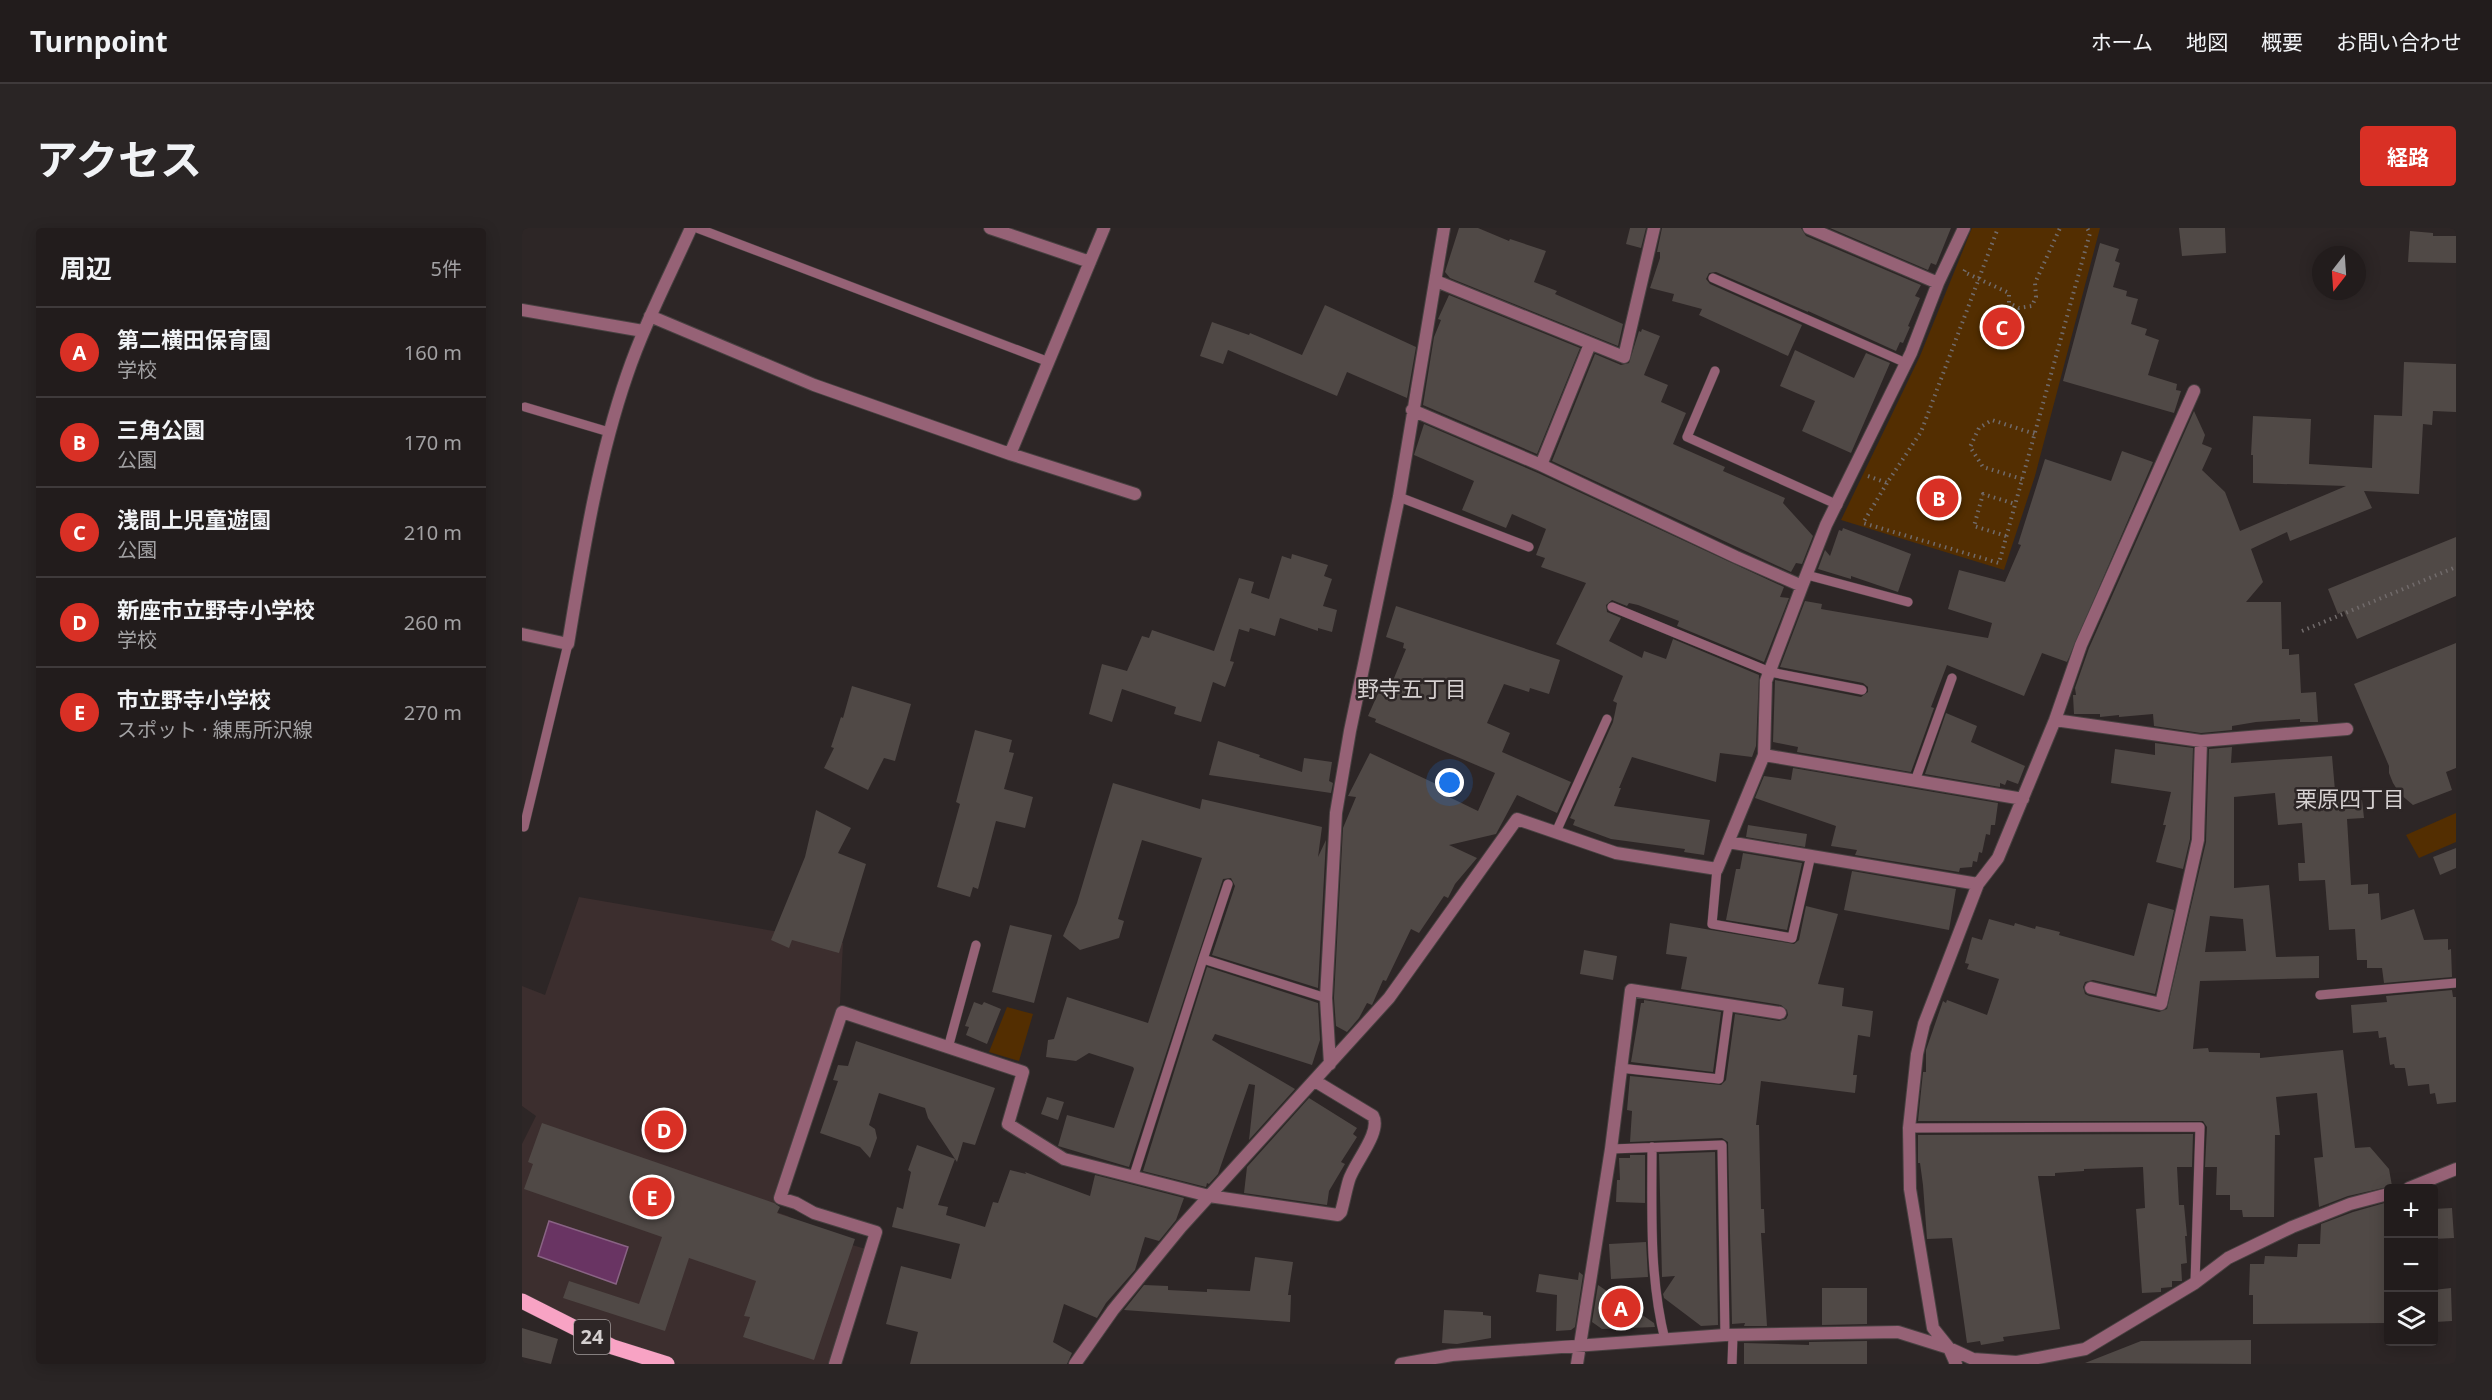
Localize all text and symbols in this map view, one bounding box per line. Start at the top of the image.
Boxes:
text: Turnpoint [30,22,168,60]
text: ホーム [2091,28,2153,56]
text: 地図 [2186,28,2228,56]
text: 概要 [2261,28,2303,56]
text: お問い合わせ [2336,28,2462,56]
button: 経路 [2360,126,2456,186]
text: アクセス [36,130,202,187]
north arrow [2312,246,2366,300]
text: 周辺 [60,250,112,286]
text: 5件 [431,255,462,282]
pin: C [1982,304,2022,350]
text: 第二横田保育園 [117,324,271,354]
text: A [73,339,86,366]
text: 160 m [404,339,462,366]
text: 学校 [117,356,157,383]
text: 三角公園 [117,414,205,444]
text: B [73,429,86,456]
text: 170 m [404,429,462,456]
text: 公園 [117,446,157,473]
pin: B [1920,476,1958,520]
text: 浅間上児童遊園 [117,504,271,534]
text: C [73,519,86,546]
text: 210 m [404,519,462,546]
text: 公園 [117,536,157,563]
text: 新座市立野寺小学校 [117,594,315,624]
text: D [72,609,87,636]
text: 260 m [404,609,462,636]
text: 学校 [117,626,157,653]
district label: 野寺五丁目 [1357,673,1467,703]
text: 市立野寺小学校 [117,684,271,714]
text: E [74,699,85,726]
text: 270 m [404,699,462,726]
text: スポット · 練馬所沢線 [117,716,313,743]
your location [1435,768,1464,797]
district label: 栗原四丁目 [2295,783,2405,813]
pin: D [644,1108,684,1152]
pin: E [632,1174,672,1220]
map controls [2384,1184,2438,1346]
button: + [2384,1184,2438,1238]
button: − [2384,1238,2438,1292]
pin: A [1602,1286,1640,1330]
button: layers [2384,1292,2438,1346]
road number: 24 [574,1320,610,1354]

